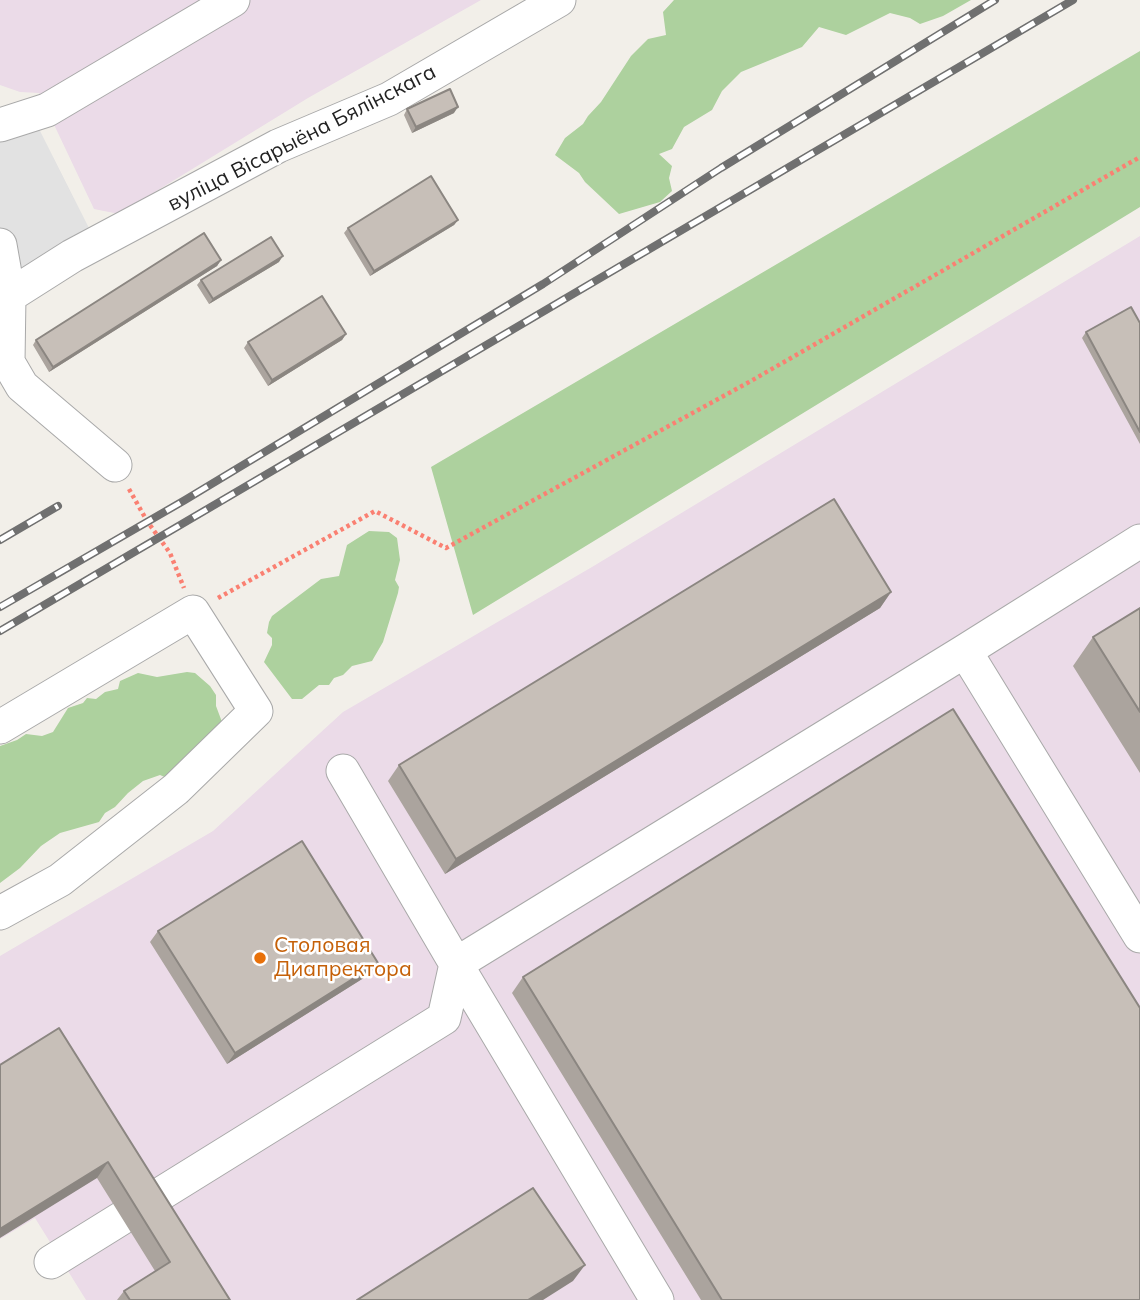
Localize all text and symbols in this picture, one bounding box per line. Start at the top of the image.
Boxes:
street label: вуліца Вісарыёна Бялінскага [164,59,440,217]
place label: Столовая Диапректора [274,933,412,983]
marker: Столовая Диапректора [252,950,268,966]

